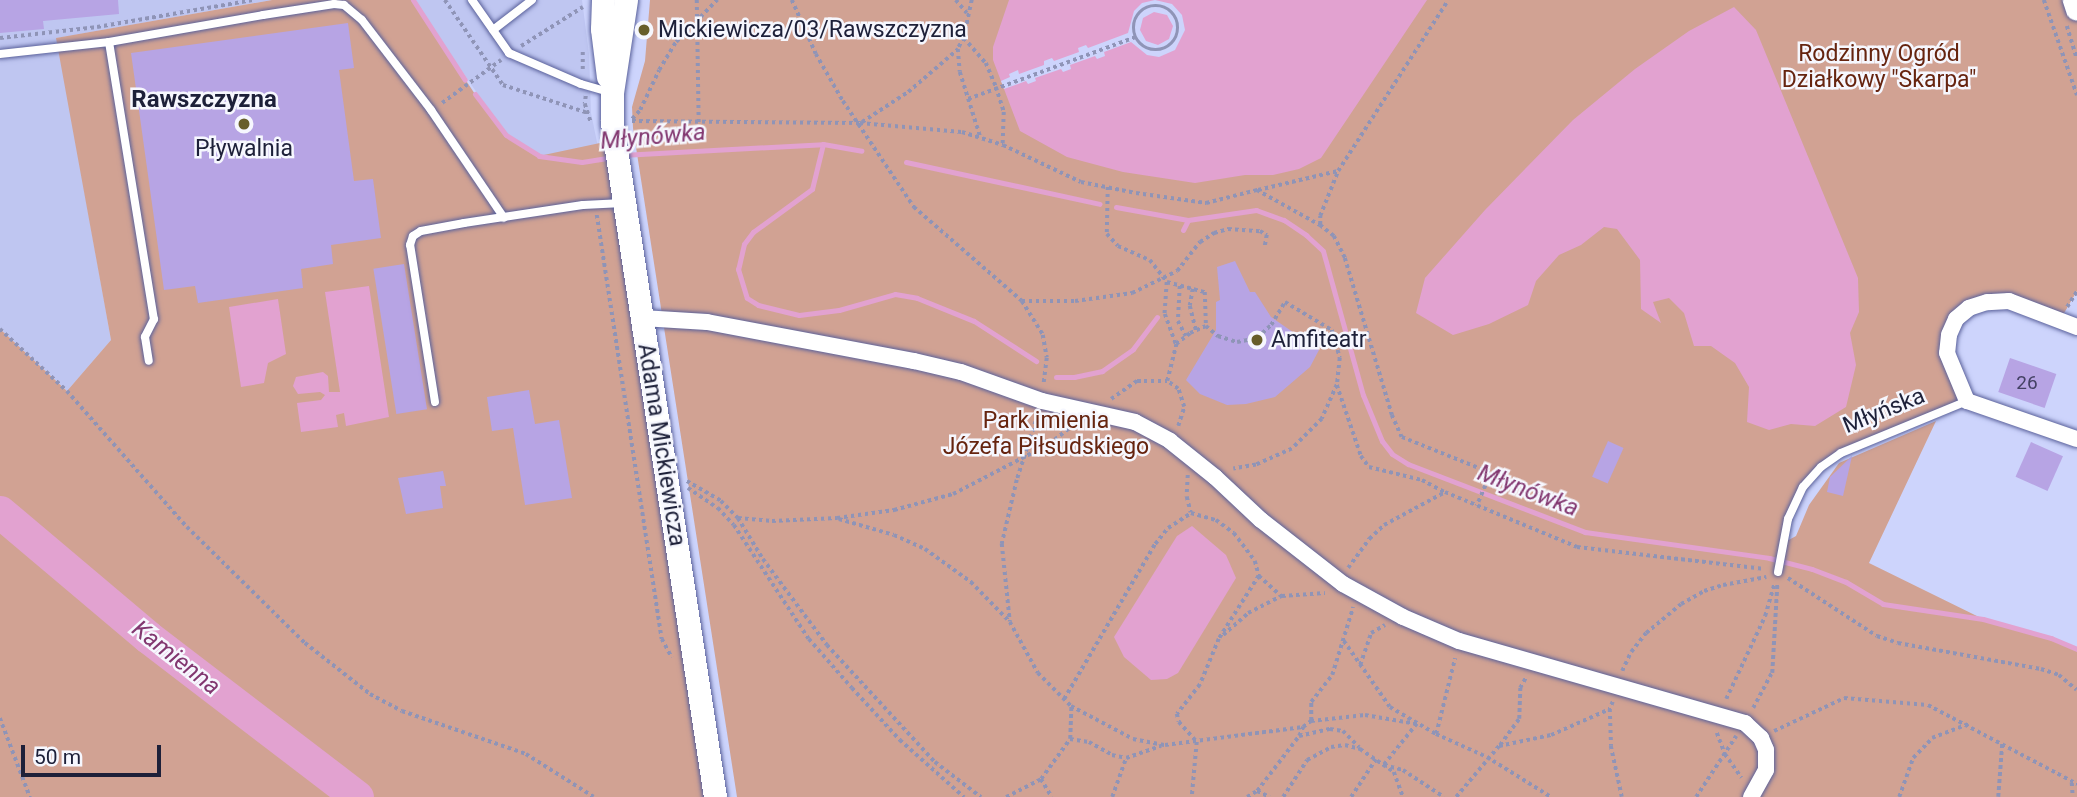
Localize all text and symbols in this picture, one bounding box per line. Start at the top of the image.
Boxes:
place label: Mickiewicza/03/Rawszczyzna [658,16,967,44]
marker: Mickiewicza/03/Rawszczyzna [636,22,652,38]
park label: Rodzinny Ogród Działkowy "Skarpa" [1782,40,1976,94]
district label: Rawszczyzna [131,86,277,114]
marker: Pływalnia [236,116,252,132]
water label: Młynówka [599,118,707,156]
place label: Pływalnia [195,135,293,163]
place label: Amfiteatr [1271,326,1366,354]
marker: Amfiteatr [1249,332,1265,348]
street label: Adama Mickiewicza [631,342,691,548]
house number: 26 [2016,372,2038,394]
street label: Młyńska [1839,382,1929,440]
park label: Park imienia Józefa Piłsudskiego [943,407,1149,461]
water label: Młynówka [1473,459,1583,523]
water label: Kamienna [126,615,226,701]
scale bar [24,730,164,774]
text: 50 m [34,745,81,769]

